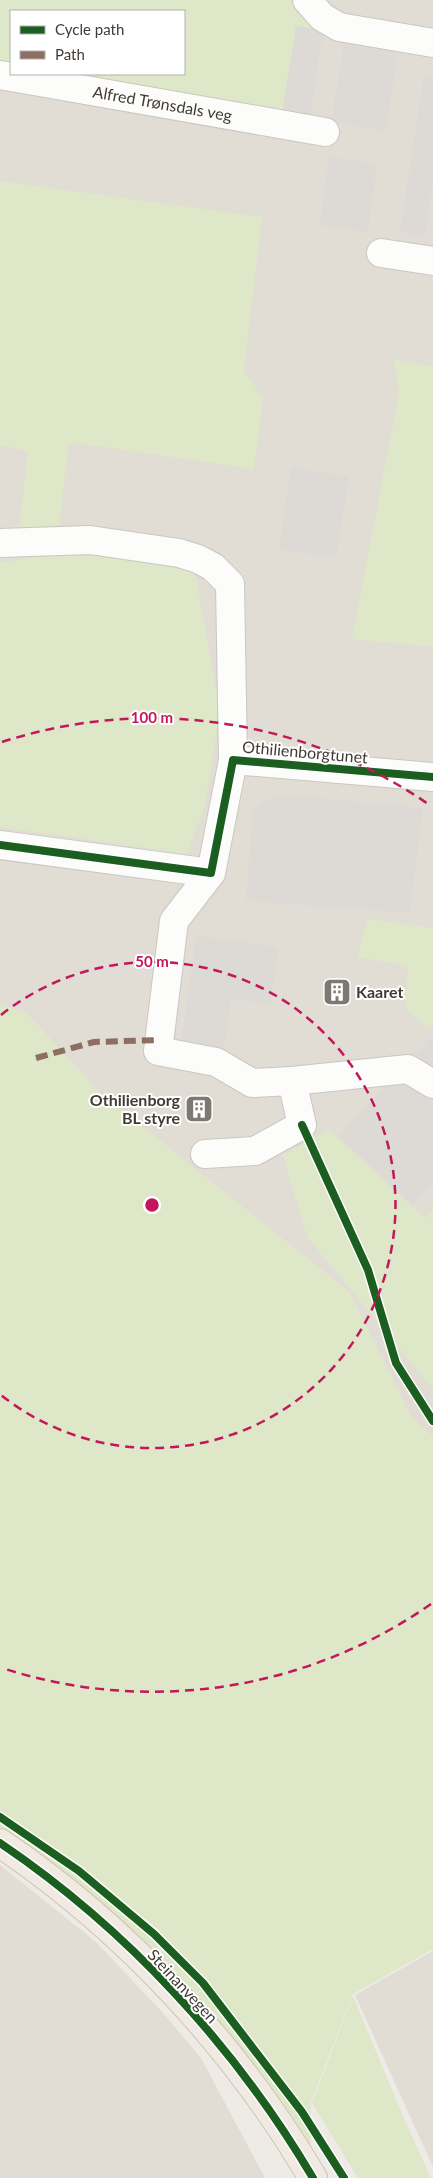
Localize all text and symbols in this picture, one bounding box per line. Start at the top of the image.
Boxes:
legend [10,10,185,75]
text: Cycle path [55,20,124,38]
text: Path [55,45,85,63]
street label: Alfred Trønsdals veg [91,81,234,125]
text: 100 m [131,708,173,726]
street label: Othilienborgtunet [241,737,369,766]
text: 50 m [135,952,169,970]
building icon: Kaaret [322,977,352,1007]
place label: Kaaret [356,982,403,1001]
place label: Othilienborg BL styre [90,1090,181,1127]
building icon: Othilienborg BL styre [184,1094,214,1124]
centre of rings [143,1196,161,1214]
street label: Steinanvegen [144,1945,222,2027]

